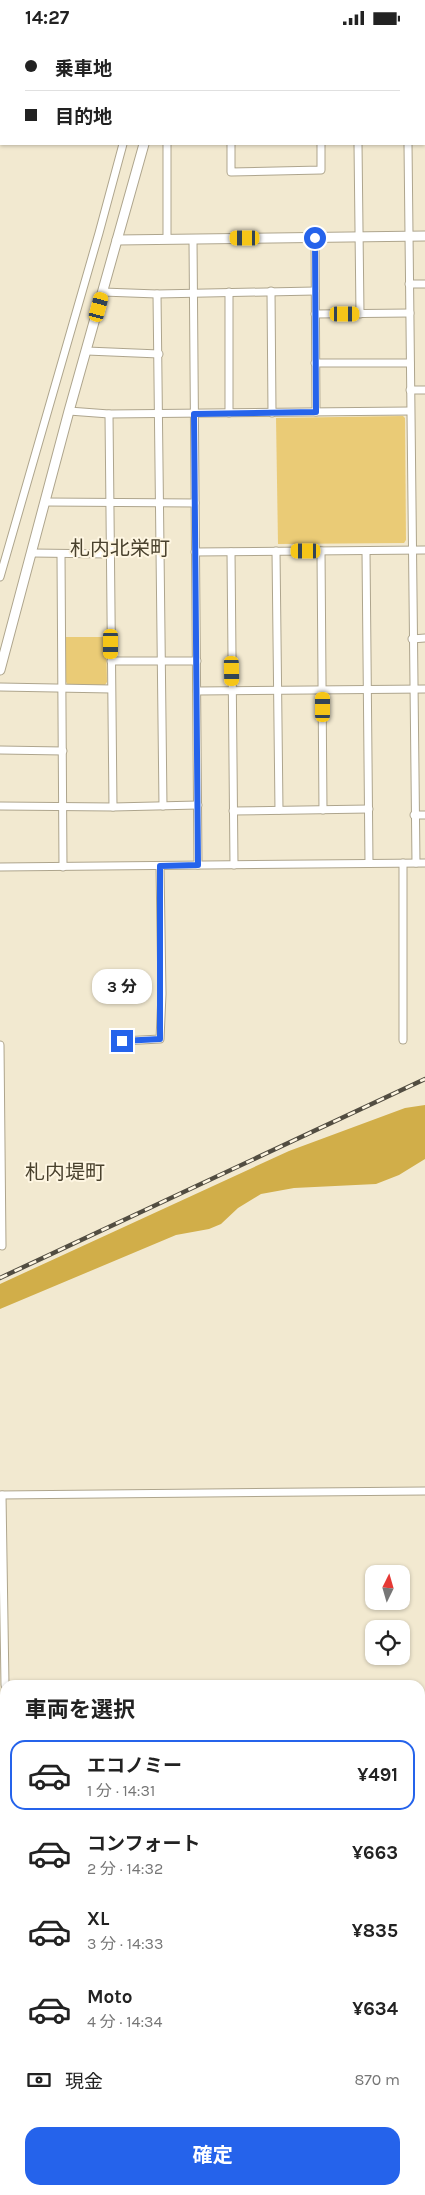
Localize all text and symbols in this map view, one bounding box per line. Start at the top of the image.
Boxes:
text: 14:27 [25,7,69,29]
text: 乗車地 [55,58,112,80]
text: 目的地 [55,106,112,128]
route start [304,227,326,249]
car [230,231,260,246]
car [87,291,110,323]
car [330,307,360,322]
district label: 札内北栄町 [70,537,170,560]
car [291,544,321,559]
car [103,629,118,659]
car [224,656,239,686]
car [315,692,330,722]
callout: 3 分 [92,969,152,1003]
text: 3 分 [107,977,137,996]
route end [111,1030,133,1052]
district label: 札内堤町 [25,1161,105,1184]
north arrow [365,1565,410,1610]
map controls [365,1565,410,1665]
button: locate [365,1620,410,1665]
text: 車両を選択 [25,1697,135,1723]
icon: car [27,1753,72,1798]
text: エコノミー [87,1755,182,1777]
text: ¥491 [357,1764,398,1786]
text: 1 分 · 14:31 [87,1781,155,1800]
icon: car [27,1831,72,1876]
text: コンフォート [87,1833,200,1855]
text: ¥663 [352,1842,398,1864]
text: 2 分 · 14:32 [87,1859,163,1878]
text: XL [87,1908,109,1930]
icon: car [27,1909,72,1954]
text: ¥835 [352,1920,398,1942]
text: 3 分 · 14:33 [87,1934,164,1953]
text: Moto [87,1986,133,2008]
icon: car [27,1987,72,2032]
text: ¥634 [352,1998,398,2020]
text: 4 分 · 14:34 [87,2012,163,2031]
icon: cash [25,2066,53,2094]
text: 870 m [354,2070,400,2089]
text: 現金 [65,2071,103,2093]
button: 確定 [25,2127,400,2185]

